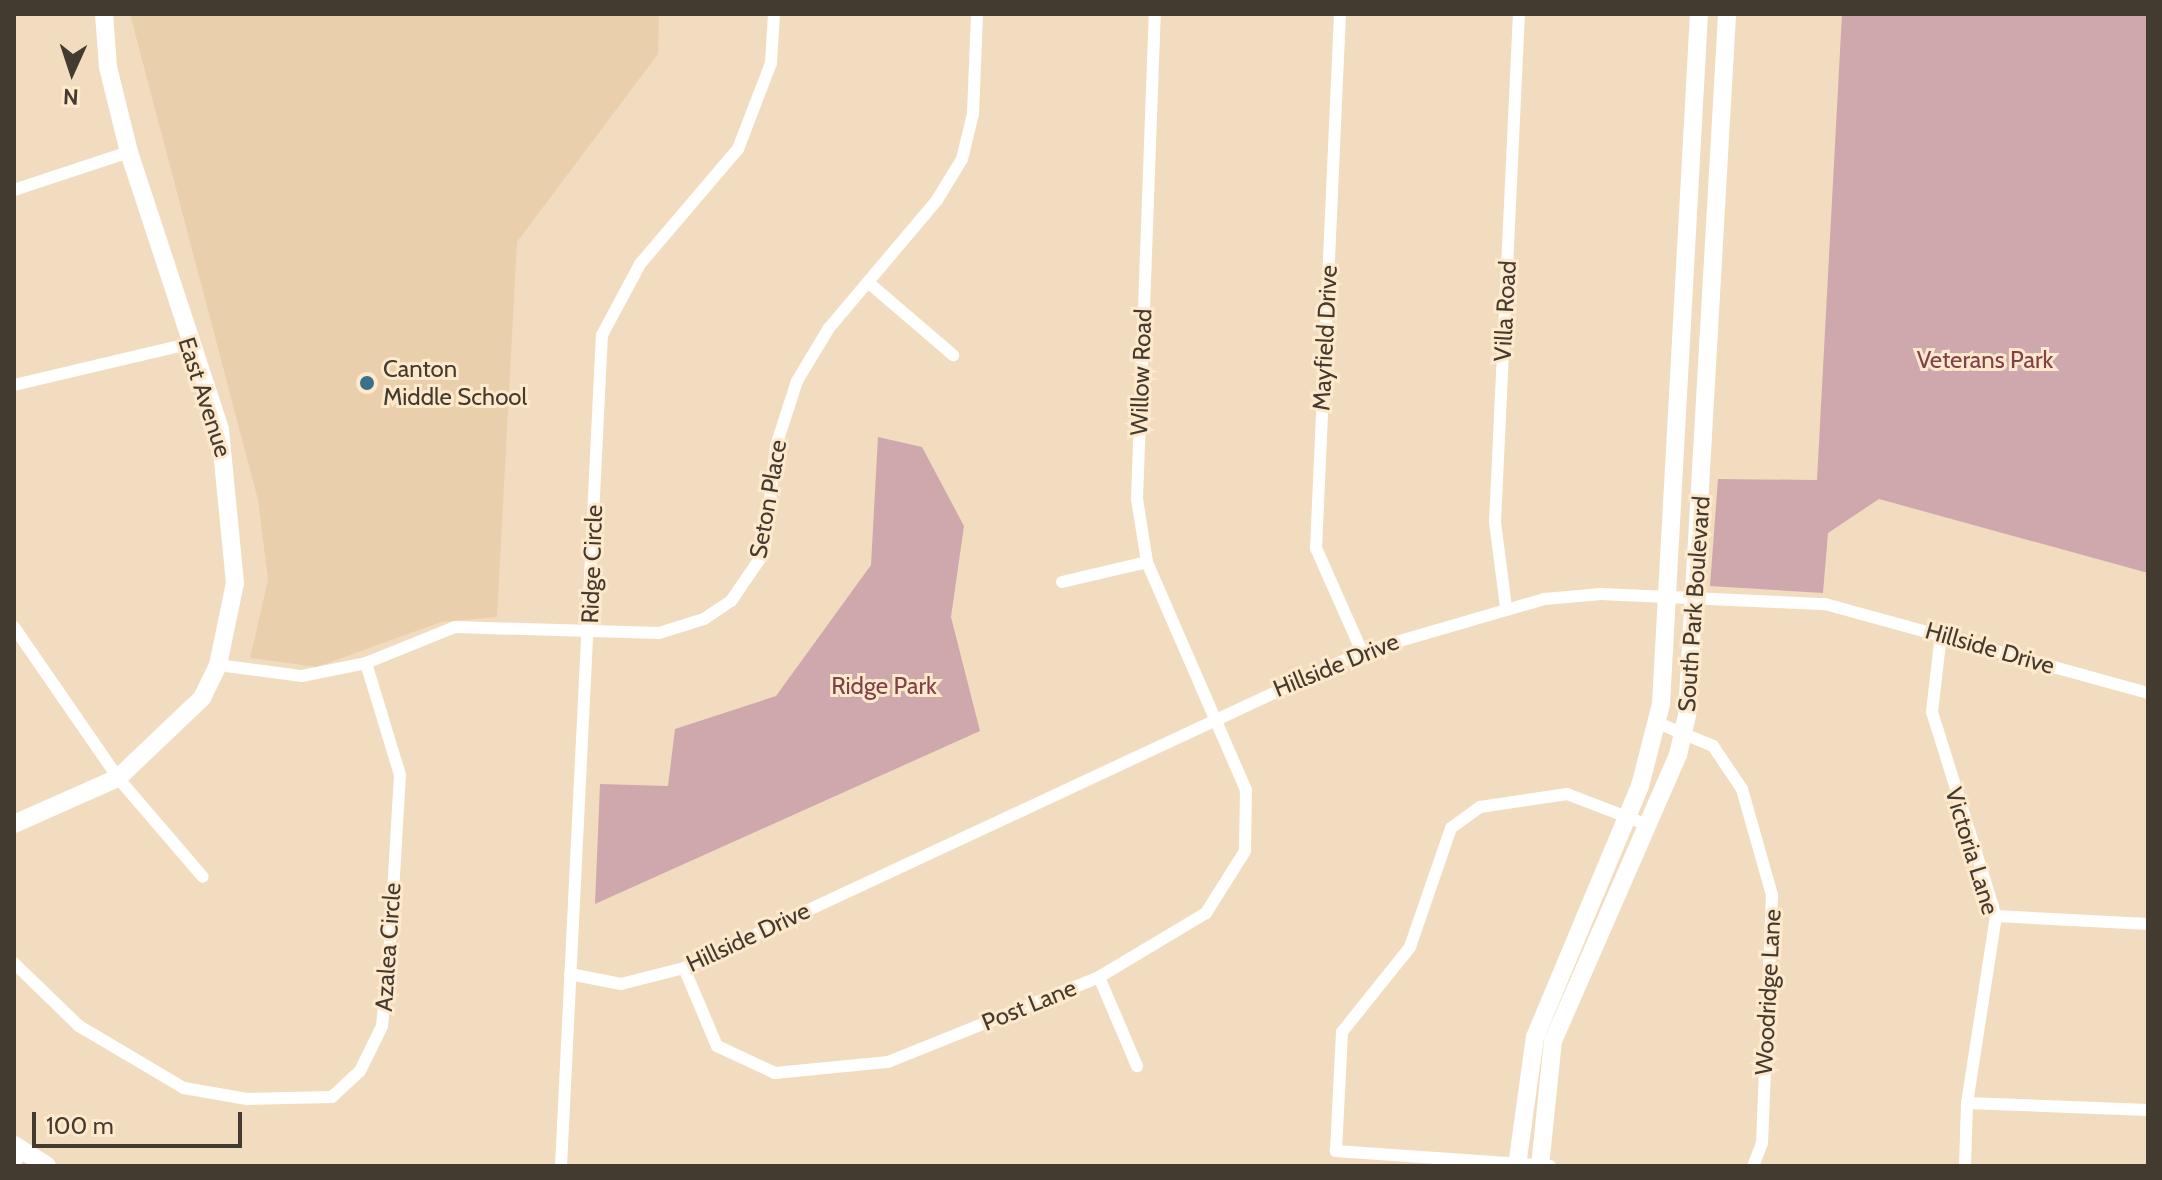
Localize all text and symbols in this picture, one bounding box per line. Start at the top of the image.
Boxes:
north arrow [32,32,112,112]
text: N [62,83,79,110]
street label: Villa Road [1488,260,1522,362]
street label: Mayfield Drive [1307,264,1343,412]
street label: Willow Road [1124,308,1158,436]
street label: East Avenue [172,333,238,461]
park label: Veterans Park [1917,346,2053,374]
place label: Canton Middle School [383,355,527,411]
marker: Canton Middle School [358,374,376,392]
street label: Seton Place [743,437,793,561]
street label: South Park Boulevard [1672,495,1716,713]
street label: Ridge Circle [576,504,608,624]
street label: Hillside Drive [1922,616,2058,680]
street label: Hillside Drive [1269,627,1403,703]
park label: Ridge Park [831,672,937,700]
street label: Victoria Lane [1939,784,2005,918]
street label: Azalea Circle [369,882,407,1012]
street label: Hillside Drive [682,896,814,978]
street label: Woodridge Lane [1749,908,1787,1076]
street label: Post Lane [978,973,1080,1037]
scale bar [36,1096,246,1146]
text: 100 m [46,1111,114,1140]

